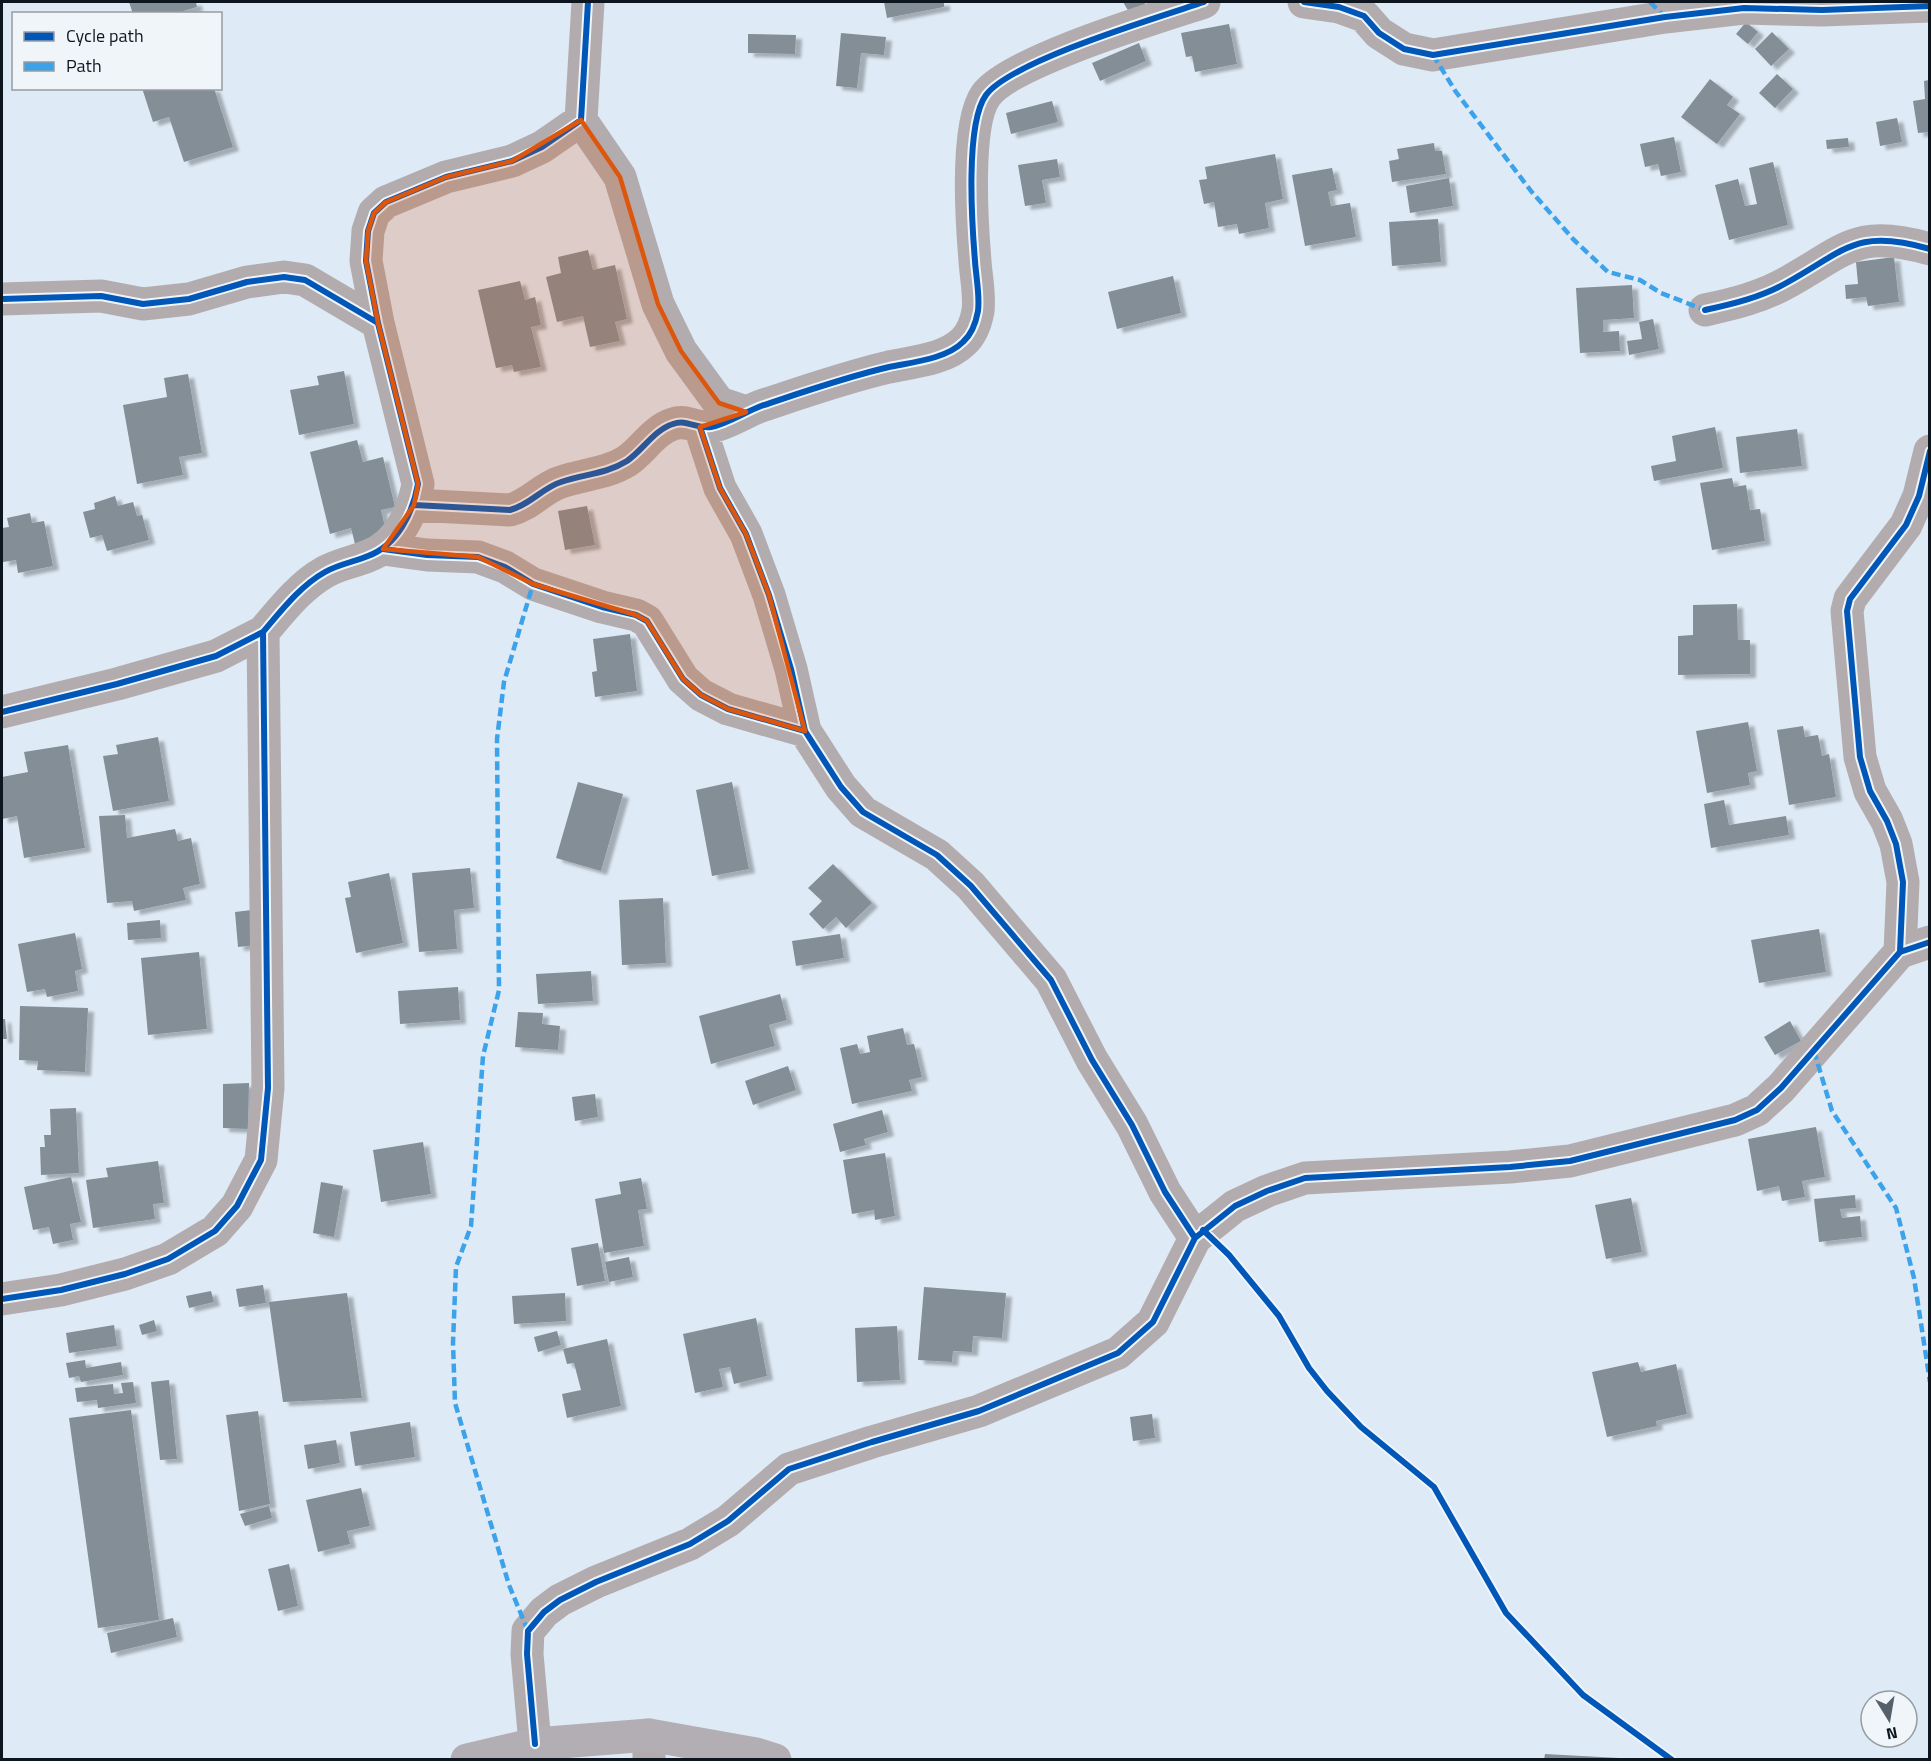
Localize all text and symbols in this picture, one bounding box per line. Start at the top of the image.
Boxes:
legend [12,12,222,90]
text: Cycle path [66,22,144,49]
text: Path [66,52,102,79]
north arrow [1859,1689,1919,1749]
text: N [1884,1721,1900,1747]

